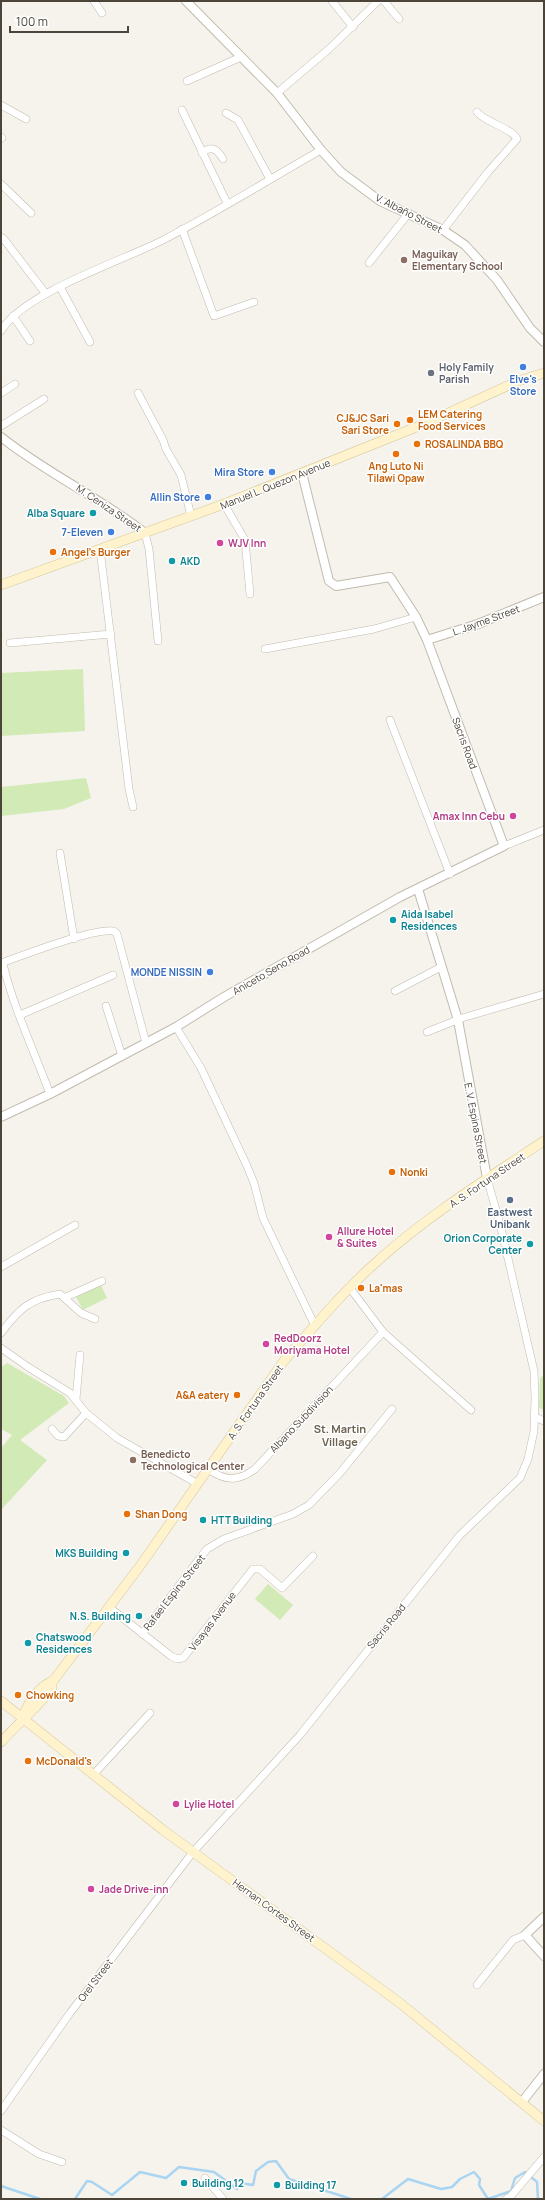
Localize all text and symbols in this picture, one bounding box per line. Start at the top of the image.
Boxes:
scale bar [10,8,128,34]
text: 100 m [16,13,48,30]
street label: V. Albaño Street [373,190,445,236]
place label: Maguikay Elementary School [412,247,503,273]
marker: Maguikay Elementary School [399,255,409,265]
place label: Holy Family Parish [439,360,494,386]
marker: Elve's Store [518,362,528,372]
marker: Holy Family Parish [426,368,436,378]
place label: Elve's Store [509,372,537,398]
place label: LEM Catering Food Services [418,407,486,433]
place label: CJ&JC Sari Sari Store [336,411,389,437]
marker: LEM Catering Food Services [405,415,415,425]
marker: CJ&JC Sari Sari Store [392,419,402,429]
place label: ROSALINDA BBQ [425,437,504,451]
marker: ROSALINDA BBQ [412,439,422,449]
marker: Ang Luto Ni Tilawi Opaw [391,449,401,459]
street label: Manuel L. Quezon Avenue [218,455,332,513]
place label: Ang Luto Ni Tilawi Opaw [367,459,425,485]
place label: Mira Store [214,465,264,479]
marker: Mira Store [267,467,277,477]
street label: M. Ceniza Street [74,481,144,535]
place label: Allin Store [150,490,200,504]
marker: Allin Store [203,492,213,502]
place label: Alba Square [27,506,85,520]
marker: Alba Square [88,508,98,518]
place label: 7-Eleven [62,525,103,539]
marker: 7-Eleven [106,527,116,537]
place label: WJV Inn [228,536,266,550]
marker: WJV Inn [215,538,225,548]
place label: Angel's Burger [61,545,130,559]
marker: Angel's Burger [48,547,58,557]
place label: AKD [180,554,200,568]
marker: AKD [167,556,177,566]
street label: L. Jayme Street [450,601,522,639]
street label: Sacris Road [449,715,481,771]
place label: Amax Inn Cebu [433,809,505,823]
marker: Amax Inn Cebu [508,811,518,821]
place label: Aida Isabel Residences [401,907,458,933]
marker: Aida Isabel Residences [388,915,398,925]
street label: Aniceto Seno Road [230,942,312,998]
place label: MONDE NISSIN [131,965,202,979]
marker: MONDE NISSIN [205,967,215,977]
street label: E. V. Espina Street [461,1081,491,1165]
street label: A. S. Fortuna Street [446,1149,528,1211]
place label: Nonki [400,1165,428,1179]
marker: Nonki [387,1167,397,1177]
marker: Eastwest Unibank [505,1195,515,1205]
place label: Eastwest Unibank [488,1205,532,1231]
place label: Allure Hotel & Suites [337,1224,394,1250]
place label: Orion Corporate Center [444,1231,522,1257]
marker: Allure Hotel & Suites [324,1232,334,1242]
marker: Orion Corporate Center [525,1239,535,1249]
place label: La'mas [369,1281,403,1295]
marker: La'mas [356,1283,366,1293]
place label: RedDoorz Moriyama Hotel [274,1331,350,1357]
marker: RedDoorz Moriyama Hotel [261,1339,271,1349]
street label: A. S. Fortuna Street [224,1362,286,1442]
street label: Albano Subdivision [266,1382,336,1456]
place label: A&A eatery [176,1388,229,1402]
marker: A&A eatery [232,1390,242,1400]
district label: St. Martin Village [314,1421,366,1449]
place label: Benedicto Technological Center [141,1447,244,1473]
marker: Benedicto Technological Center [128,1455,138,1465]
place label: Shan Dong [135,1507,187,1521]
marker: Shan Dong [122,1509,132,1519]
place label: HTT Building [211,1513,272,1527]
marker: HTT Building [198,1515,208,1525]
place label: MKS Building [55,1546,118,1560]
marker: MKS Building [121,1548,131,1558]
street label: Rafael Espina Street [140,1551,208,1633]
street label: Visayas Avenue [185,1588,239,1653]
street label: Sacris Road [364,1601,409,1651]
place label: N.S. Building [70,1609,131,1623]
marker: N.S. Building [134,1611,144,1621]
place label: Chatswood Residences [36,1630,93,1656]
marker: Chatswood Residences [23,1638,33,1648]
place label: Chowking [26,1688,74,1702]
marker: Chowking [13,1690,23,1700]
place label: McDonald's [36,1754,92,1768]
marker: McDonald's [23,1756,33,1766]
place label: Lylie Hotel [184,1797,234,1811]
marker: Lylie Hotel [171,1799,181,1809]
street label: Hernan Cortes Street [230,1875,318,1945]
place label: Jade Drive-inn [99,1882,169,1896]
marker: Jade Drive-inn [86,1884,96,1894]
street label: Orel Street [74,1956,116,2004]
place label: Building 12 [192,2176,244,2190]
marker: Building 12 [179,2178,189,2188]
place label: Building 17 [285,2178,336,2192]
marker: Building 17 [272,2180,282,2190]

